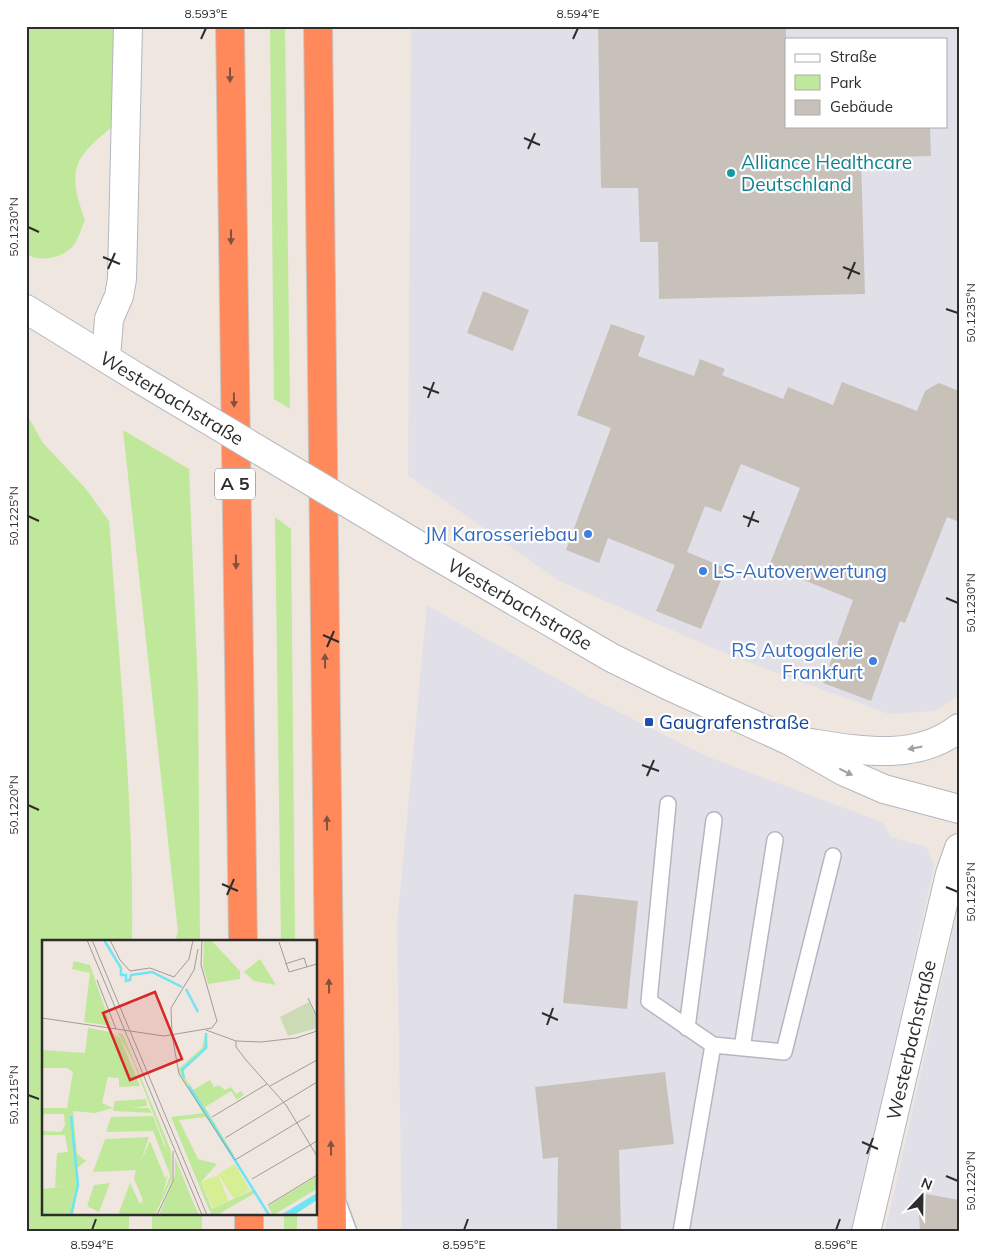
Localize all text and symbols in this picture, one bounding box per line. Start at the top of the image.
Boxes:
text: 8.593°E [184,6,228,21]
text: 8.594°E [556,6,600,21]
legend [785,38,948,128]
text: Straße [830,47,877,66]
one-way arrow [226,67,234,83]
text: Park [830,73,862,92]
text: Gebäude [830,97,893,116]
place label: Alliance Healthcare Deutschland [741,150,912,196]
marker: Alliance Healthcare Deutschland [725,167,737,179]
text: 50.1230°N [6,197,21,257]
one-way arrow [227,230,235,246]
text: 50.1235°N [963,283,978,343]
street label: Westerbachstraße [96,346,248,450]
one-way arrow [230,392,238,408]
road number: A 5 [215,468,255,499]
text: 50.1225°N [6,486,21,546]
place label: JM Karosseriebau [425,522,578,546]
marker: JM Karosseriebau [582,528,594,540]
street label: Westerbachstraße [443,553,597,655]
one-way arrow [232,555,240,571]
place label: LS-Autoverwertung [713,559,887,583]
marker: LS-Autoverwertung [697,565,709,577]
text: 50.1230°N [963,573,978,633]
place label: RS Autogalerie Frankfurt [731,638,863,684]
one-way arrow [321,652,329,668]
marker: RS Autogalerie Frankfurt [867,655,879,667]
place label: Gaugrafenstraße [659,710,809,734]
marker: Gaugrafenstraße [643,716,655,728]
one-way arrow [907,744,923,752]
one-way arrow [839,768,853,776]
text: 50.1220°N [6,775,21,835]
one-way arrow [323,815,331,831]
text: 50.1225°N [963,862,978,922]
inset map [42,940,318,1216]
street label: Westerbachstraße [881,958,941,1122]
one-way arrow [325,977,333,993]
text: 50.1215°N [6,1065,21,1125]
one-way arrow [327,1140,335,1156]
text: 50.1220°N [963,1151,978,1211]
north arrow [898,1170,948,1220]
text: N [919,1174,935,1194]
text: 8.594°E [70,1237,114,1252]
text: 8.595°E [442,1237,486,1252]
text: 8.596°E [814,1237,858,1252]

